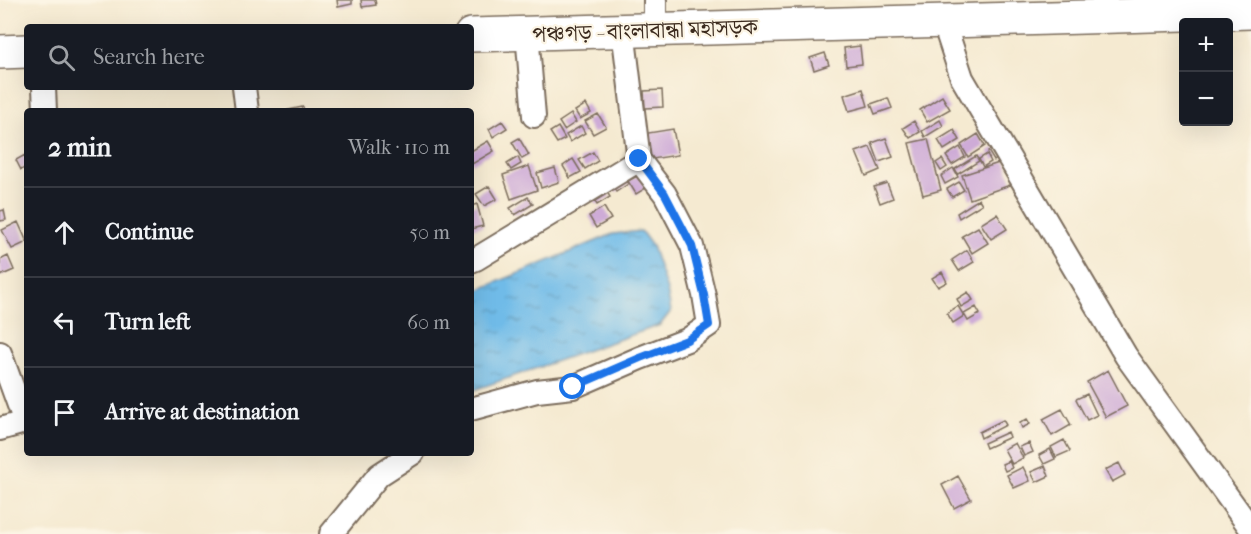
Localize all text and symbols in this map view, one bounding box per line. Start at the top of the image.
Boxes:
street label: পঞ্চগড় - বাংলাবান্ধা মহাসড়ক [532,14,760,48]
map controls [1179,18,1233,126]
button: + [1179,18,1233,72]
search box [24,24,474,90]
icon: search [45,41,78,74]
text: Search here [93,44,205,70]
button: − [1179,72,1233,126]
text: 2 min [48,132,111,163]
text: Walk · 110 m [348,136,450,159]
route end [625,145,651,171]
icon: ahead [48,216,81,249]
text: Continue [105,219,194,245]
text: 50 m [409,221,450,244]
icon: left [48,306,81,339]
text: Turn left [105,309,191,335]
text: 60 m [407,311,450,334]
route start [559,373,585,399]
icon: arrive [48,396,81,429]
text: Arrive at destination [105,399,299,425]

